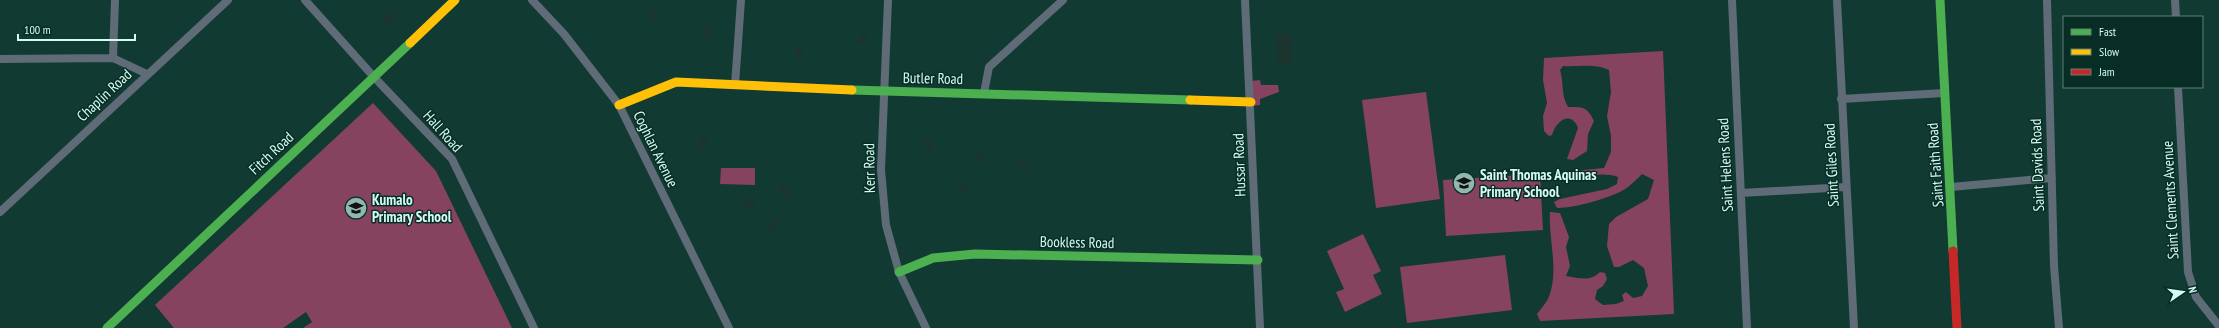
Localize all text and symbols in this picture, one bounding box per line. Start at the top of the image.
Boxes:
scale bar [18,16,135,42]
legend [2063,16,2203,88]
text: 100 m [24,22,51,37]
text: Fast [2099,24,2117,39]
text: Slow [2099,44,2120,59]
text: Jam [2098,64,2115,79]
street label: Chaplin Road [73,65,135,125]
street label: Butler Road [903,68,963,88]
street label: Hall Road [419,106,467,156]
street label: Coghlan Avenue [629,108,683,190]
street label: Saint Helens Road [1713,118,1737,212]
street label: Saint Davids Road [2026,118,2048,212]
street label: Saint Faith Road [1923,122,1947,208]
street label: Saint Giles Road [1819,123,1843,207]
street label: Fitch Road [245,128,297,178]
street label: Hussar Road [1228,133,1250,197]
street label: Saint Clements Avenue [2157,140,2183,260]
street label: Kerr Road [859,143,879,193]
place label: Saint Thomas Aquinas Primary School [1480,165,1597,201]
school or university icon: Saint Thomas Aquinas Primary School [1451,170,1477,196]
place label: Kumalo Primary School [372,190,452,226]
school or university icon: Kumalo Primary School [343,195,369,221]
street label: Bookless Road [1040,232,1114,252]
north arrow [2163,272,2203,312]
text: N [2185,285,2200,294]

